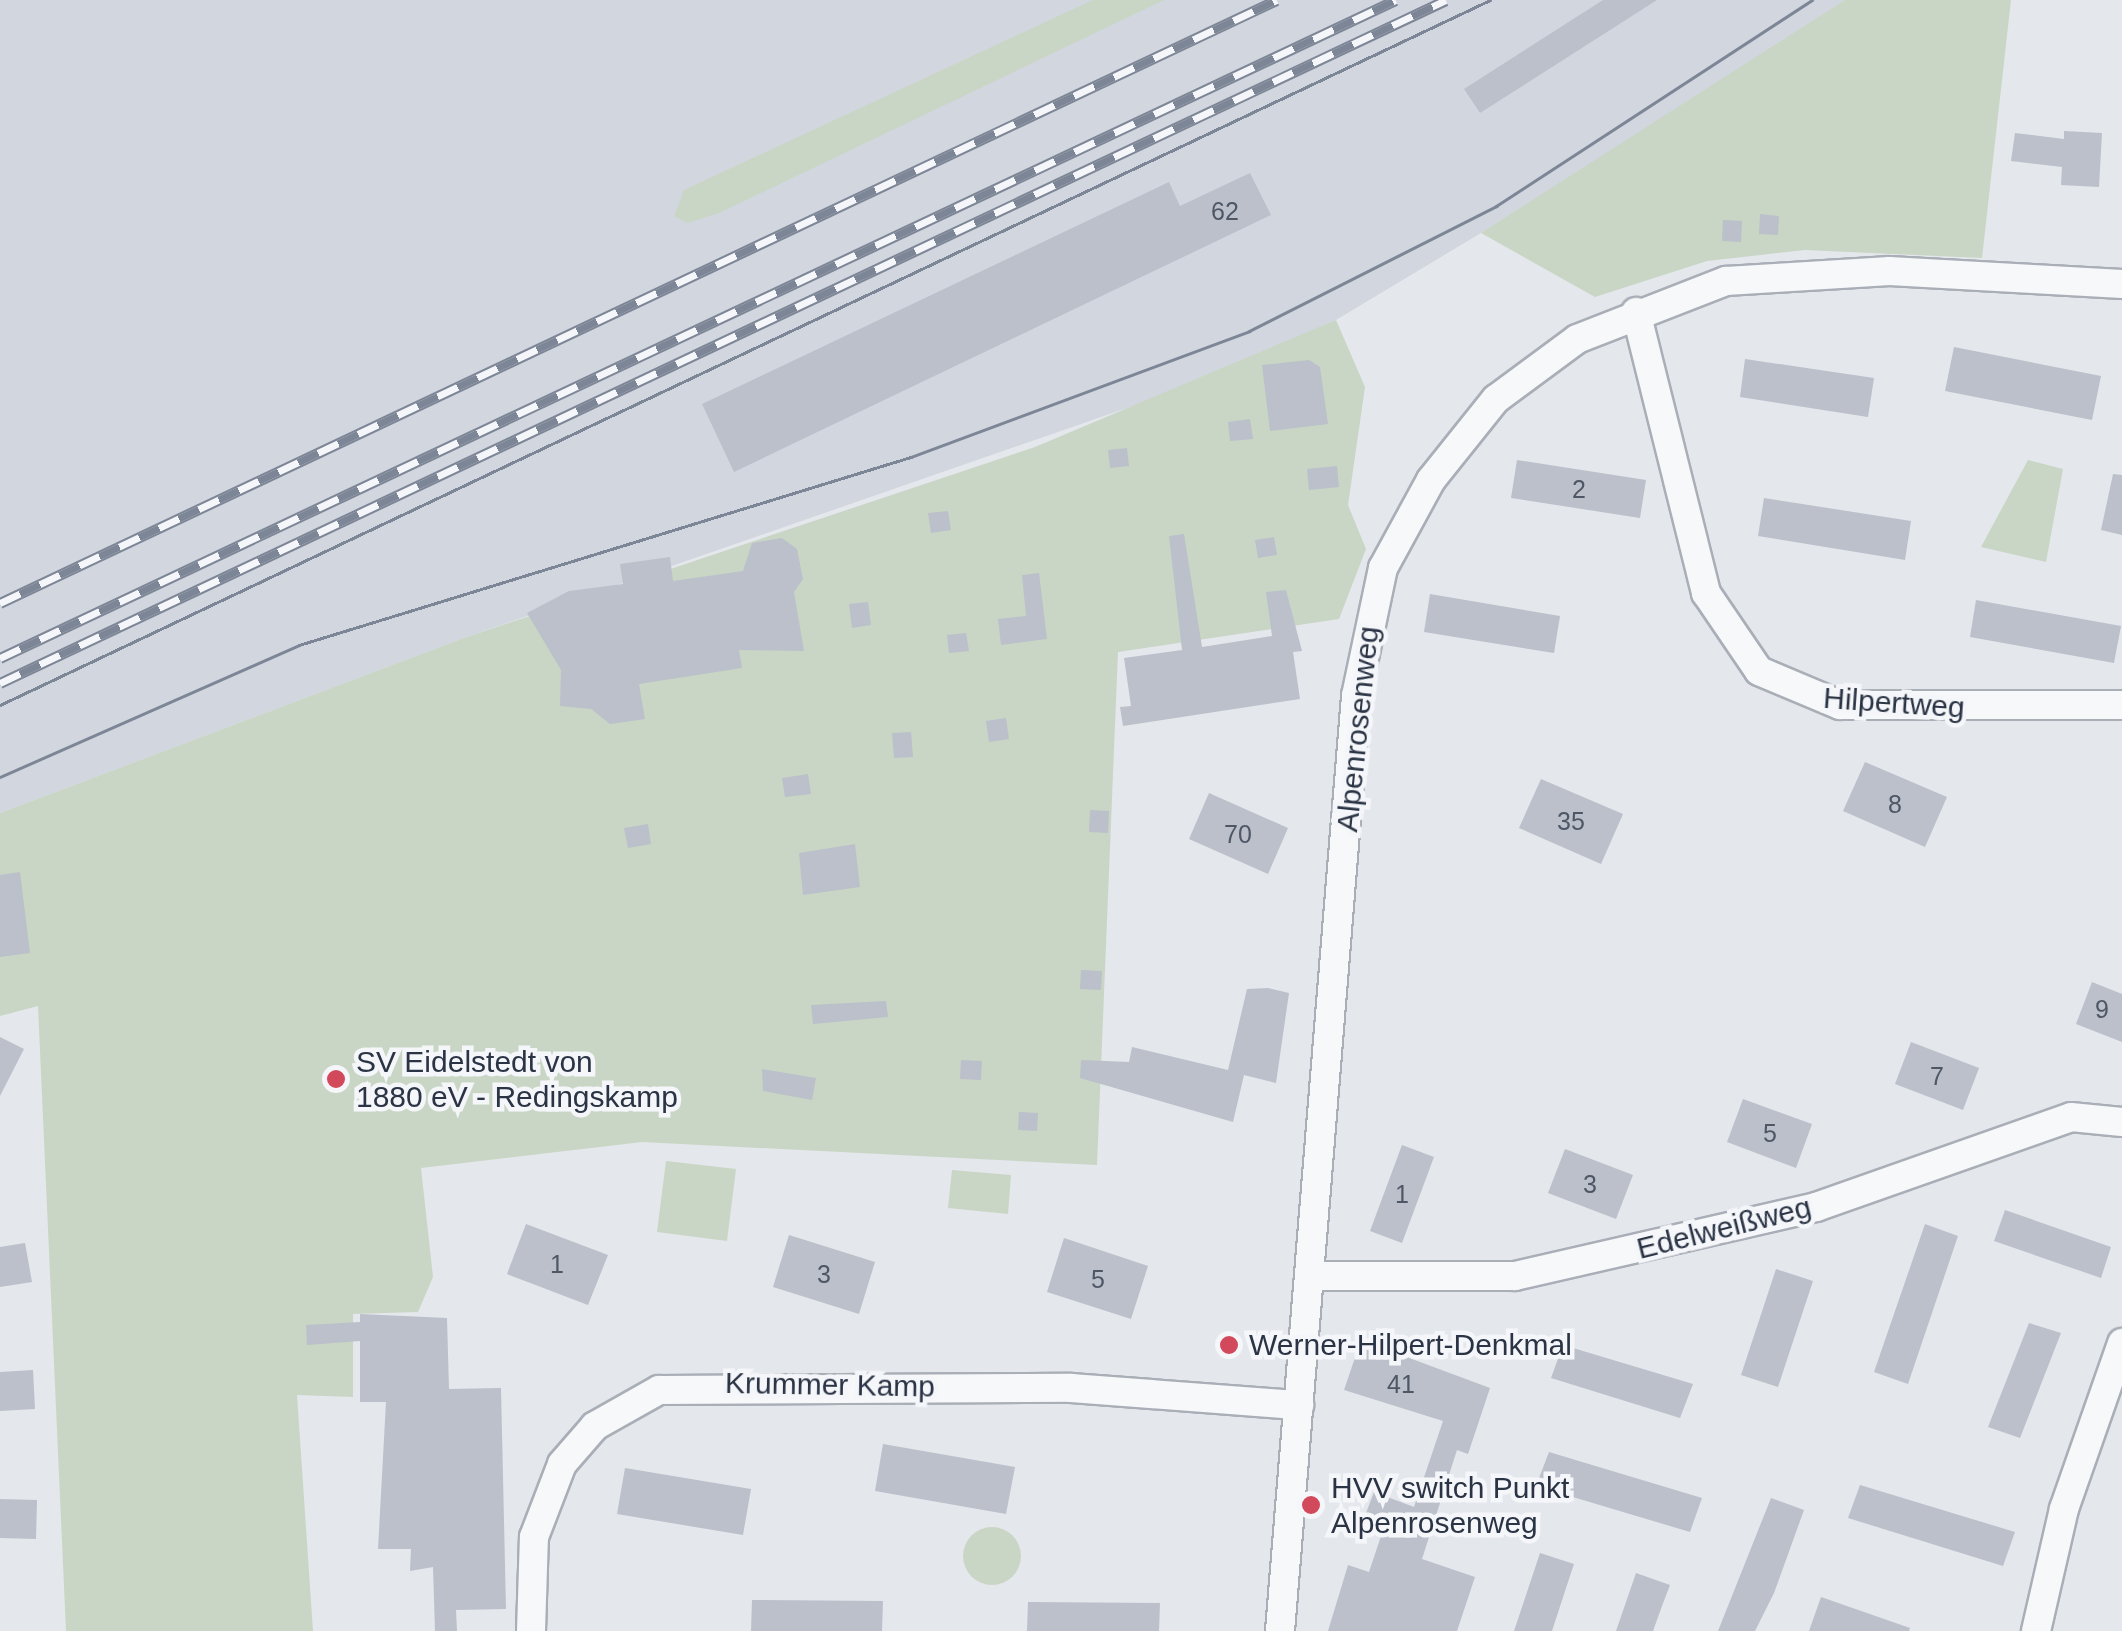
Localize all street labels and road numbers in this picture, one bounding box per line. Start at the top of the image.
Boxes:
street label: Alpenrosenweg [1329,624,1387,834]
street label: Hilpertweg [1822,680,1966,726]
street label: Edelweißweg [1633,1189,1815,1267]
street label: Krummer Kamp [725,1365,935,1405]

